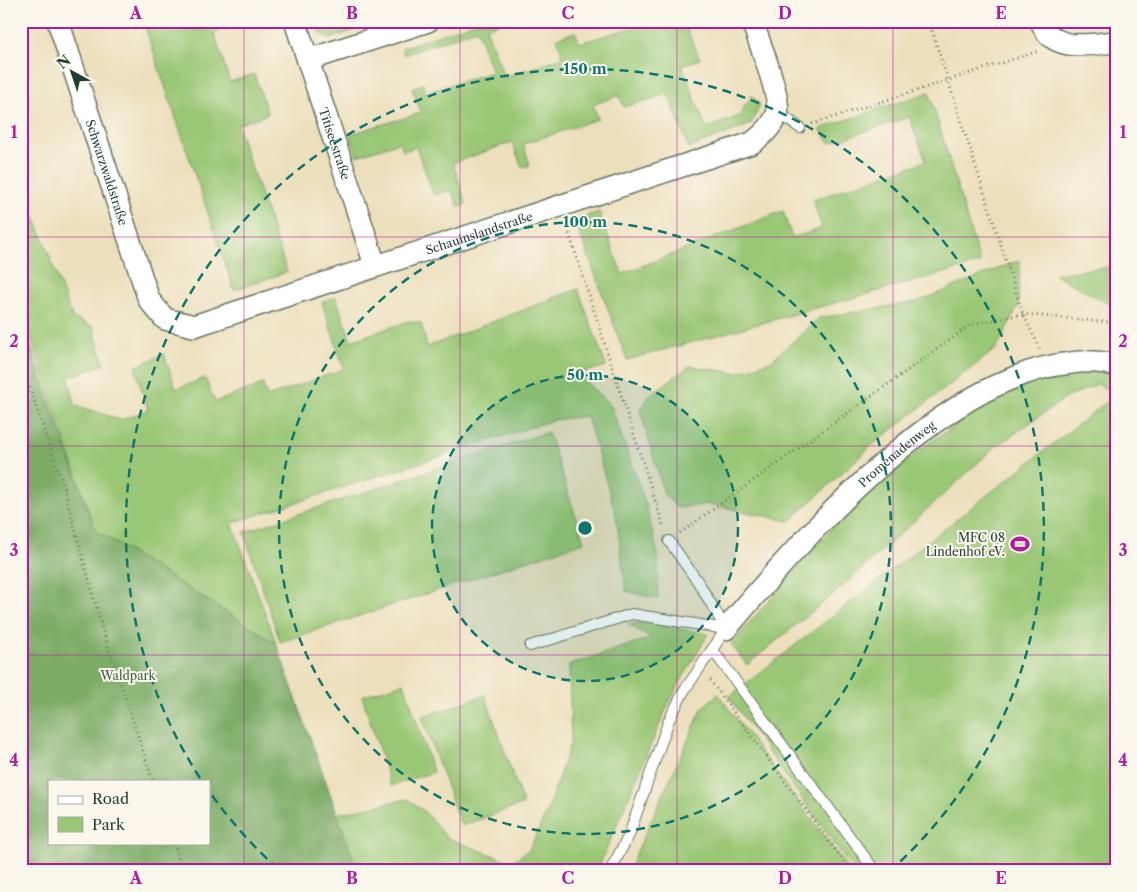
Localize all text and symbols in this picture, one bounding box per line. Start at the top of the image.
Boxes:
text: A [129,3,143,23]
text: B [346,3,358,23]
text: C [562,3,574,23]
text: D [778,3,792,23]
text: E [995,3,1007,23]
north arrow [48,48,98,98]
text: N [53,51,74,73]
text: 150 m [563,59,607,78]
street label: Titiseestraße [316,106,354,182]
street label: Schwarzwaldstraße [83,117,132,227]
text: 1 [10,122,18,142]
text: 1 [1119,122,1127,142]
street label: Schauinslandstraße [423,208,535,257]
text: 100 m [563,212,607,231]
text: 2 [9,331,19,351]
text: 2 [1118,331,1128,351]
text: 50 m [567,365,603,384]
street label: Promenadenweg [855,417,938,490]
centre of rings [576,519,594,537]
place label: MFC 08 Lindenhof eV. [926,530,1005,559]
sports icon: MFC 08 Lindenhof eV. [1009,533,1031,555]
text: 3 [9,540,19,560]
text: 3 [1118,540,1128,560]
park label: Waldpark [100,668,157,683]
text: 4 [9,750,19,770]
text: 4 [1118,750,1128,770]
legend [48,780,210,844]
text: Road [92,789,129,808]
text: Park [92,815,126,834]
text: A [129,868,143,888]
text: B [346,868,358,888]
text: C [562,868,574,888]
text: D [778,868,792,888]
text: E [995,868,1007,888]

